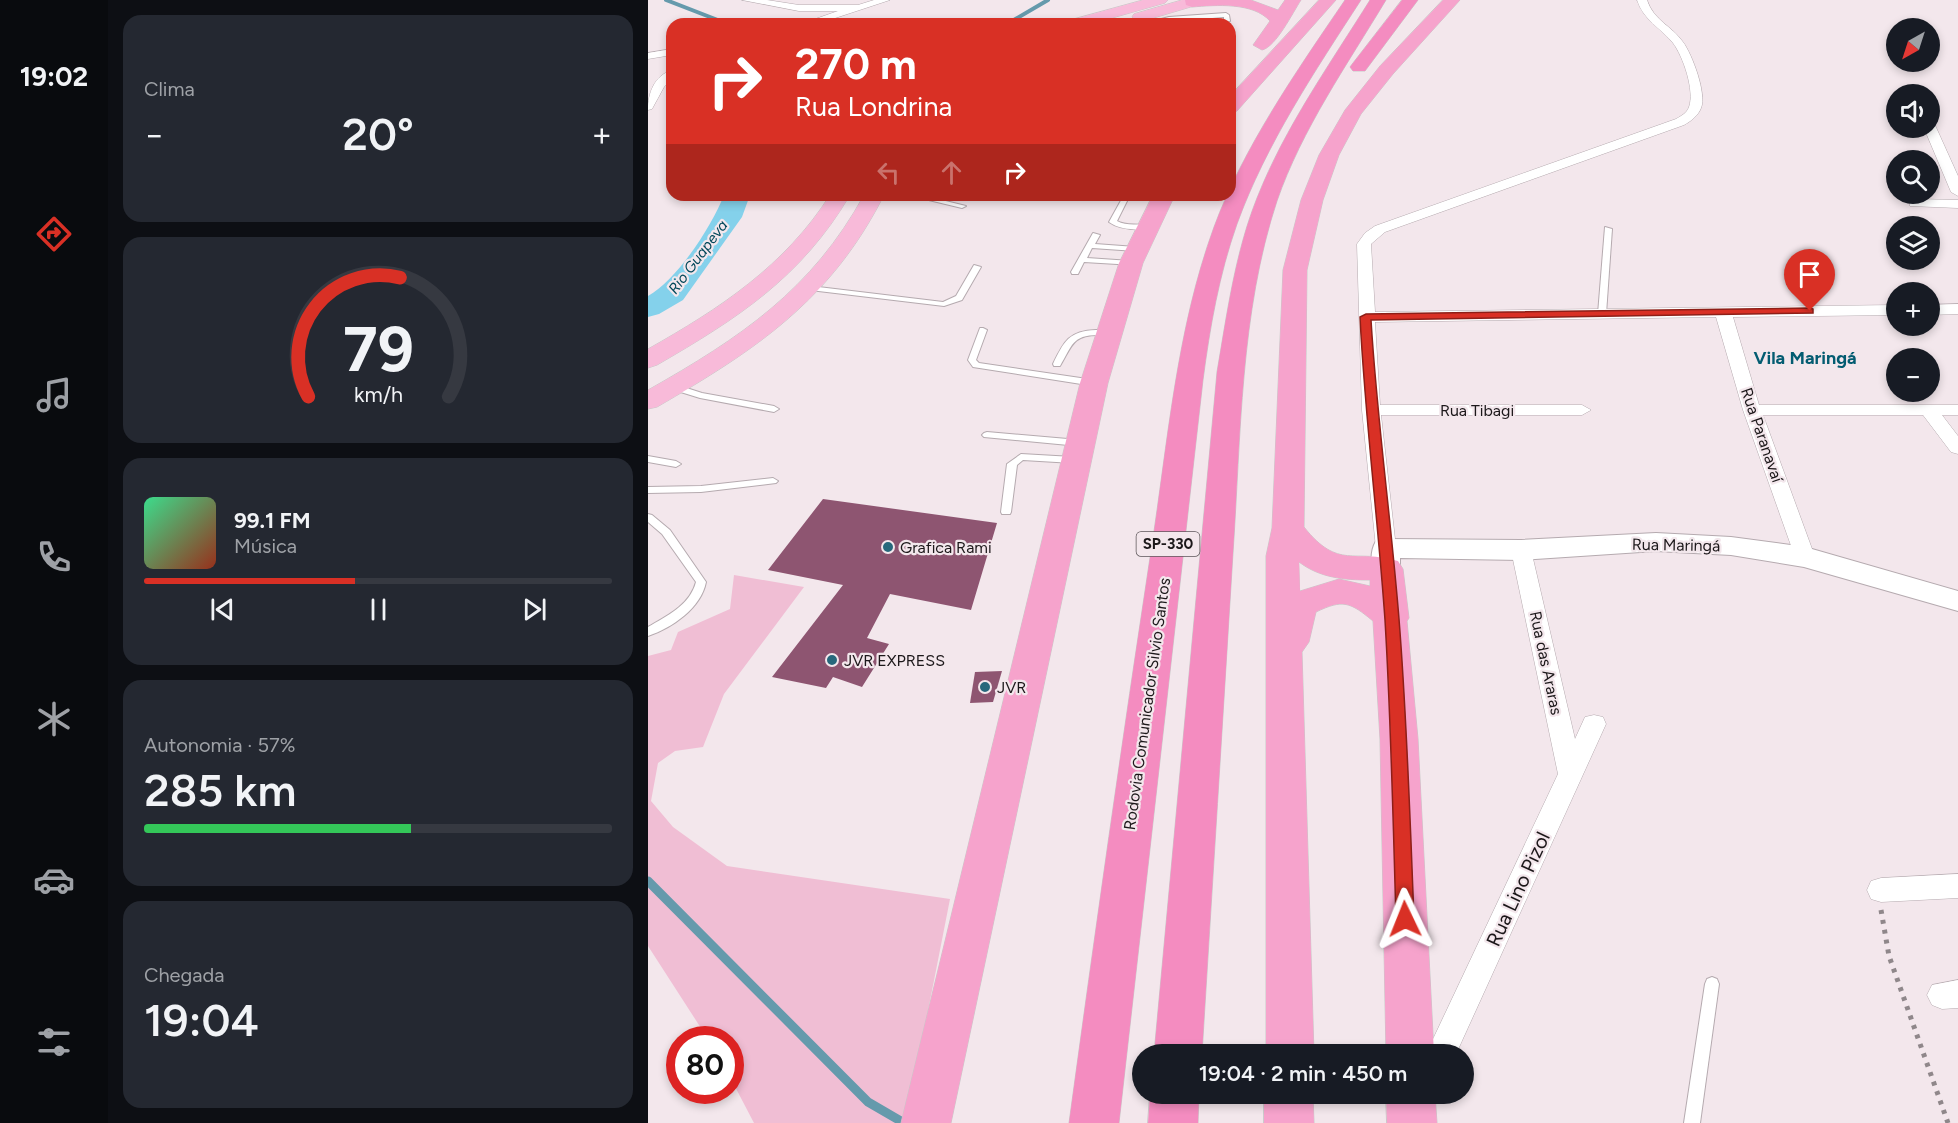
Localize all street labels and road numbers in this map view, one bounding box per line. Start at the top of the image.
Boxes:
street label: Rua Paranavaí [1737,385,1787,486]
street label: Rua Tibagi [1440,401,1514,420]
road number: SP-330 [1136,532,1200,556]
street label: Rua Maringá [1632,535,1720,555]
street label: Rodovia Comunicador Silvio Santos [1120,577,1174,831]
street label: Rua das Araras [1526,609,1566,717]
street label: Rua Lino Pizol [1481,828,1555,950]

